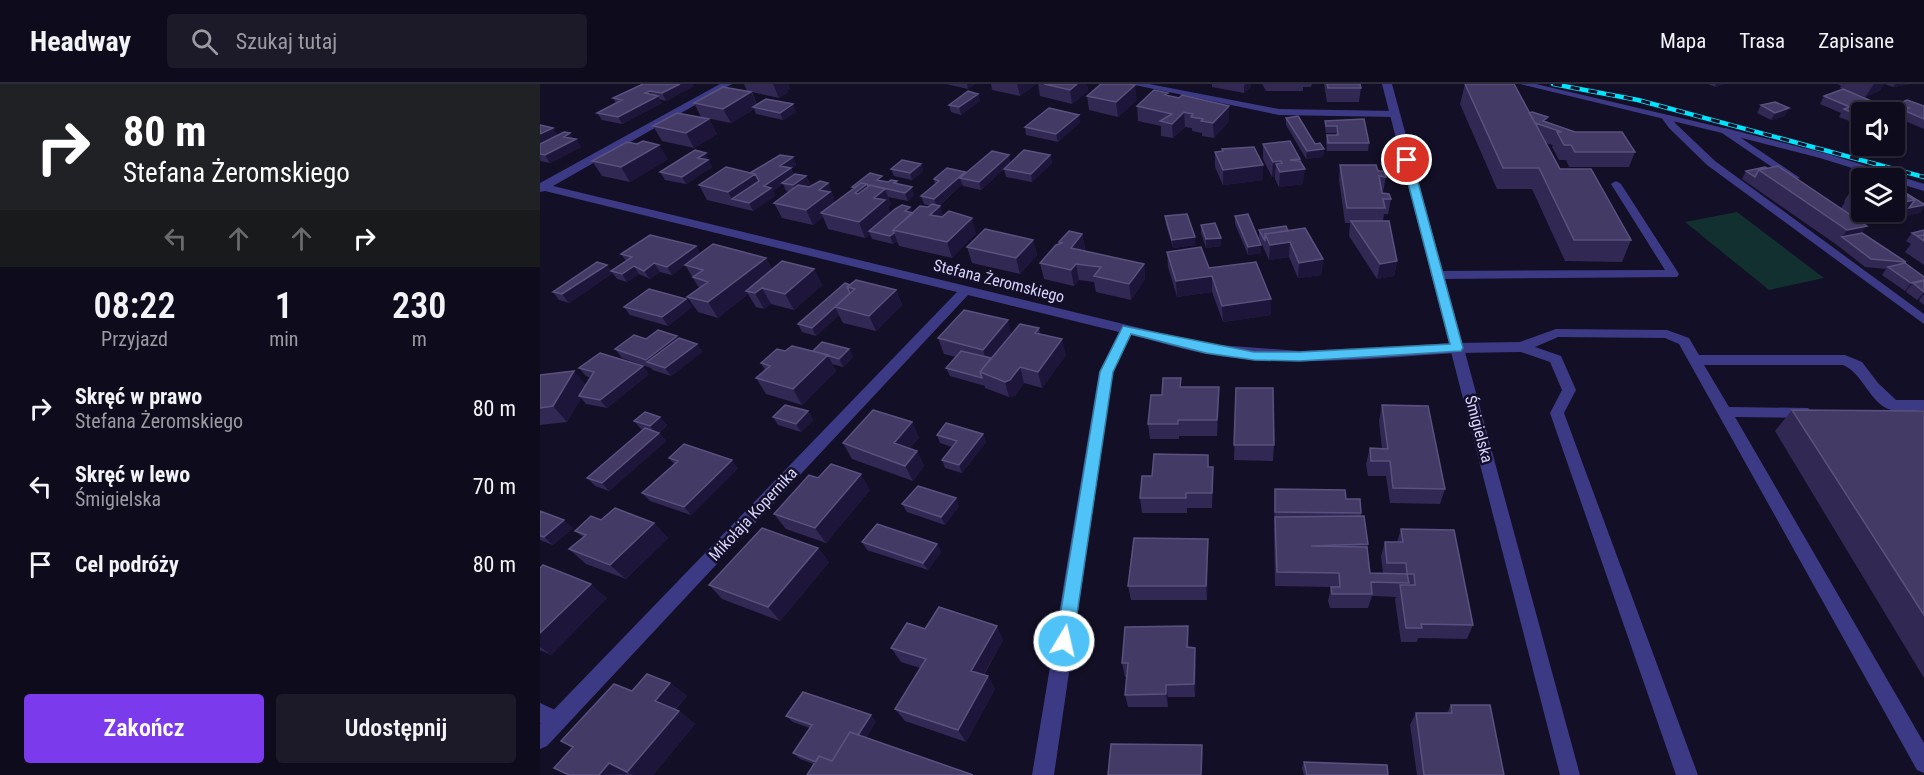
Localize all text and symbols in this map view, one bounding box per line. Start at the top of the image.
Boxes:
search box [167,14,587,68]
text: Headway [30,25,131,58]
icon: search [188,25,221,58]
text: Szukaj tutaj [236,29,337,54]
text: Mapa [1660,29,1706,53]
text: Trasa [1739,29,1785,53]
text: Zapisane [1818,29,1894,53]
map controls [1851,102,1905,222]
button: sound [1851,102,1905,156]
text: 80 m [123,107,206,156]
icon: right [24,108,102,186]
pin [1381,134,1432,185]
icon: arrive [1390,143,1423,176]
text: Stefana Żeromskiego [123,157,350,189]
button: layers [1851,168,1905,222]
icon: left [159,222,192,255]
icon: ahead [222,222,255,255]
icon: ahead [285,222,318,255]
icon: right [348,222,381,255]
street label: Stefana Żeromskiego [931,256,1067,306]
text: 08:22 [94,285,176,327]
text: 1 [275,285,293,327]
text: 230 [392,285,446,327]
text: Przyjazd [101,327,168,351]
text: min [269,327,298,351]
text: m [412,327,427,351]
text: Skręć w prawo [75,384,202,409]
icon: right [24,392,57,425]
street label: Śmigielska [1461,393,1497,465]
text: 80 m [473,396,516,421]
text: Stefana Żeromskiego [75,409,243,433]
text: Skręć w lewo [75,462,190,487]
street label: Mikołaja Kopernika [705,463,801,565]
icon: left [24,470,57,503]
text: 70 m [473,474,516,499]
text: Śmigielska [75,487,161,511]
icon: arrive [24,548,57,581]
text: Cel podróży [75,552,179,577]
text: 80 m [473,552,516,577]
position arrow [1032,609,1096,673]
button: Zakończ [24,694,264,763]
button: Udostępnij [276,694,516,763]

